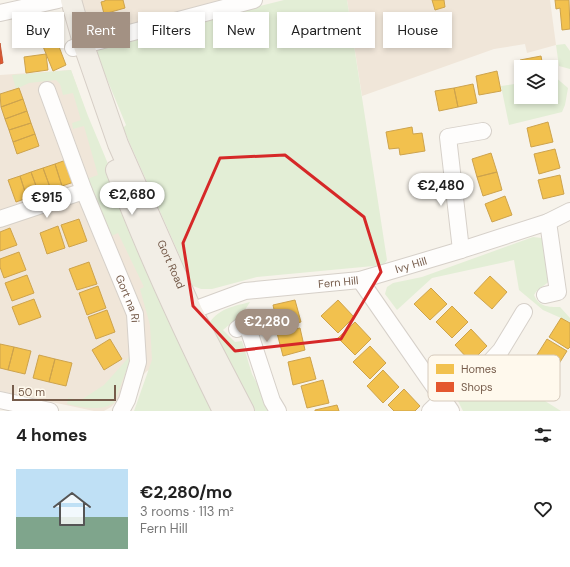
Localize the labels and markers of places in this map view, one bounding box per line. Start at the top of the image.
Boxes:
pin: €2,480 [408,173,474,207]
pin: €2,680 [99,182,165,216]
pin: €915 [23,185,71,219]
pin: €2,280 [234,309,300,343]

